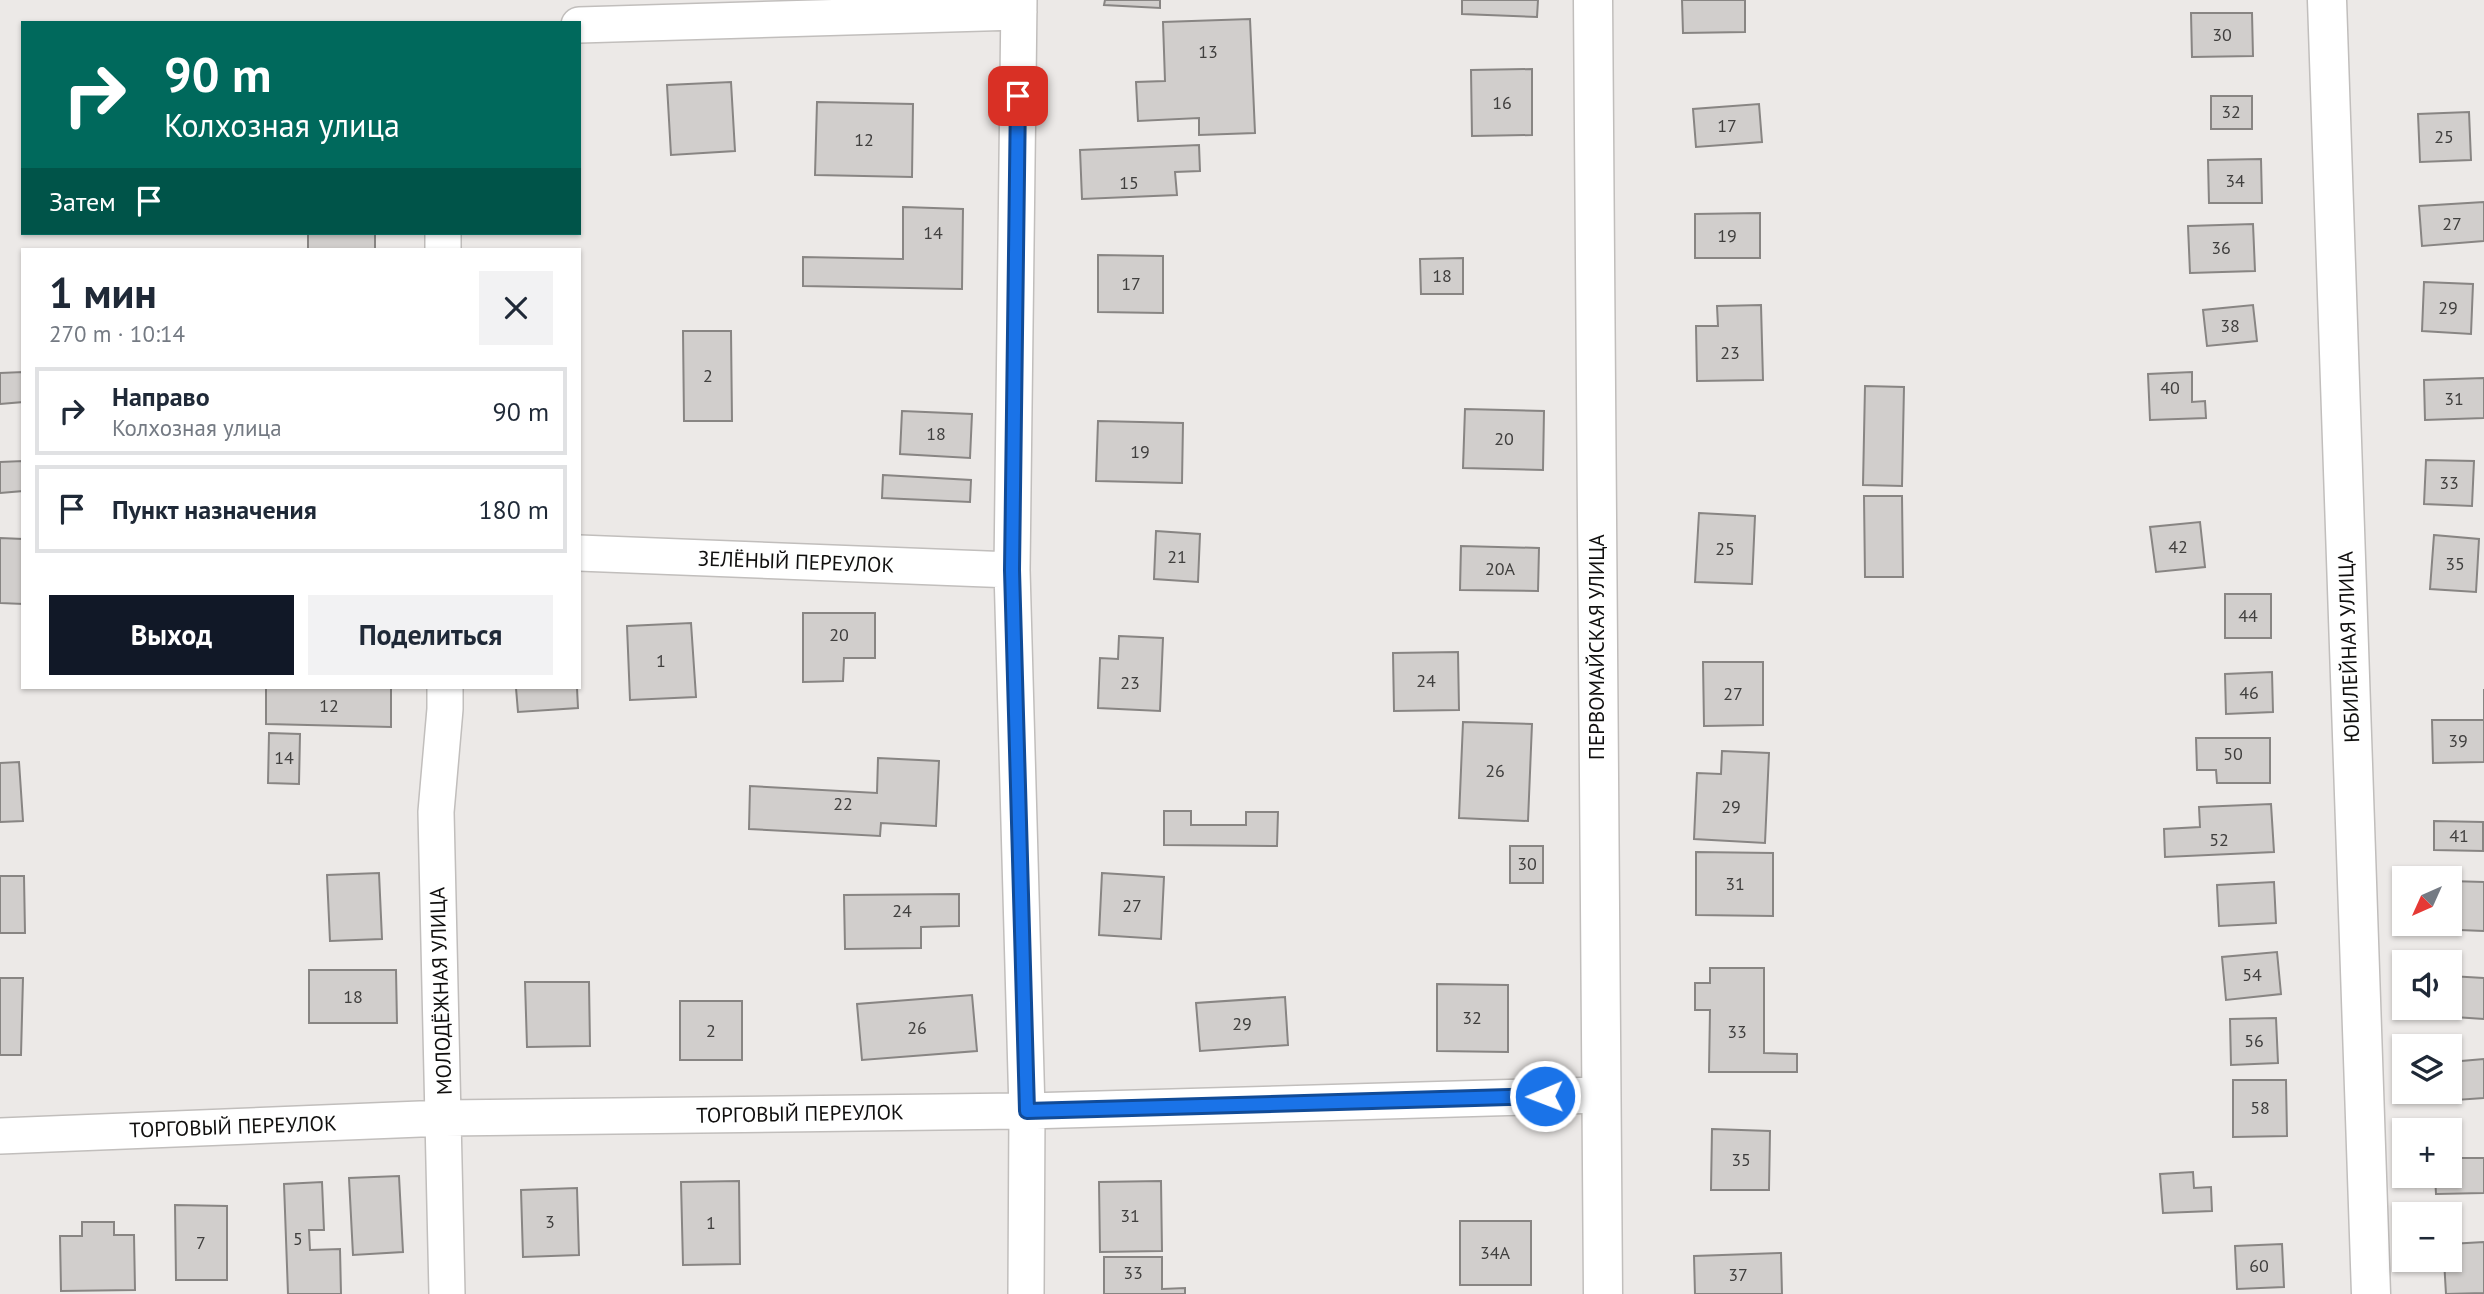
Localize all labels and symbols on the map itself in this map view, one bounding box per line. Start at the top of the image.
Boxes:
house number: 30 [2212,23,2232,46]
house number: 13 [1198,40,1218,63]
pin [988,66,1048,126]
house number: 16 [1492,91,1512,114]
house number: 32 [2221,100,2241,123]
house number: 17 [1717,114,1737,137]
house number: 25 [2434,125,2454,148]
house number: 12 [854,128,874,151]
house number: 34 [2225,169,2245,192]
house number: 15 [1119,171,1139,194]
house number: 27 [2442,212,2462,235]
house number: 14 [923,221,943,244]
house number: 19 [1717,224,1737,247]
house number: 36 [2211,236,2231,259]
house number: 18 [1432,264,1452,287]
house number: 17 [1121,272,1141,295]
house number: 29 [2438,296,2458,319]
house number: 38 [2220,314,2240,337]
house number: 23 [1720,341,1740,364]
house number: 2 [703,364,713,387]
house number: 40 [2160,376,2180,399]
house number: 31 [2444,387,2464,410]
house number: 18 [926,422,946,445]
house number: 20 [1494,427,1514,450]
house number: 19 [1130,440,1150,463]
house number: 33 [2439,471,2459,494]
street label: ПЕРВОМАЙСКАЯ УЛИЦА [1583,533,1610,760]
house number: 42 [2168,535,2188,558]
house number: 25 [1715,537,1735,560]
street label: ЗЕЛЁНЫЙ ПЕРЕУЛОК [697,545,895,578]
house number: 21 [1167,545,1187,568]
street label: ЮБИЛЕЙНАЯ УЛИЦА [2332,550,2365,743]
house number: 35 [2445,552,2465,575]
house number: 20А [1485,557,1516,580]
house number: 44 [2238,604,2258,627]
house number: 20 [829,623,849,646]
house number: 1 [656,649,666,672]
house number: 24 [1416,669,1436,692]
house number: 23 [1120,671,1140,694]
house number: 46 [2239,681,2259,704]
house number: 27 [1723,682,1743,705]
house number: 12 [319,694,339,717]
house number: 39 [2448,729,2468,752]
house number: 50 [2223,742,2243,765]
house number: 14 [274,746,294,769]
house number: 26 [1485,759,1505,782]
house number: 22 [833,792,853,815]
house number: 29 [1721,795,1741,818]
house number: 41 [2449,824,2469,847]
house number: 52 [2209,828,2229,851]
house number: 30 [1517,852,1537,875]
north arrow [2392,866,2462,936]
house number: 31 [1725,872,1745,895]
street label: МОЛОДЁЖНАЯ УЛИЦА [423,886,458,1096]
house number: 27 [1122,894,1142,917]
house number: 24 [892,899,912,922]
house number: 54 [2242,963,2262,986]
house number: 18 [343,985,363,1008]
house number: 32 [1462,1006,1482,1029]
house number: 29 [1232,1012,1252,1035]
house number: 26 [907,1016,927,1039]
house number: 2 [706,1019,716,1042]
house number: 33 [1727,1020,1747,1043]
house number: 56 [2244,1029,2264,1052]
position arrow [1508,1059,1582,1133]
house number: 58 [2250,1096,2270,1119]
street label: ТОРГОВЫЙ ПЕРЕУЛОК [696,1098,904,1129]
street label: ТОРГОВЫЙ ПЕРЕУЛОК [129,1109,337,1144]
house number: 35 [1731,1148,1751,1171]
house number: 31 [1120,1204,1140,1227]
house number: 3 [545,1210,555,1233]
house number: 1 [706,1211,716,1234]
house number: 5 [293,1227,303,1250]
house number: 7 [196,1231,206,1254]
house number: 34А [1480,1241,1511,1264]
house number: 60 [2249,1254,2269,1277]
house number: 33 [1123,1261,1143,1284]
house number: 37 [1728,1263,1748,1286]

